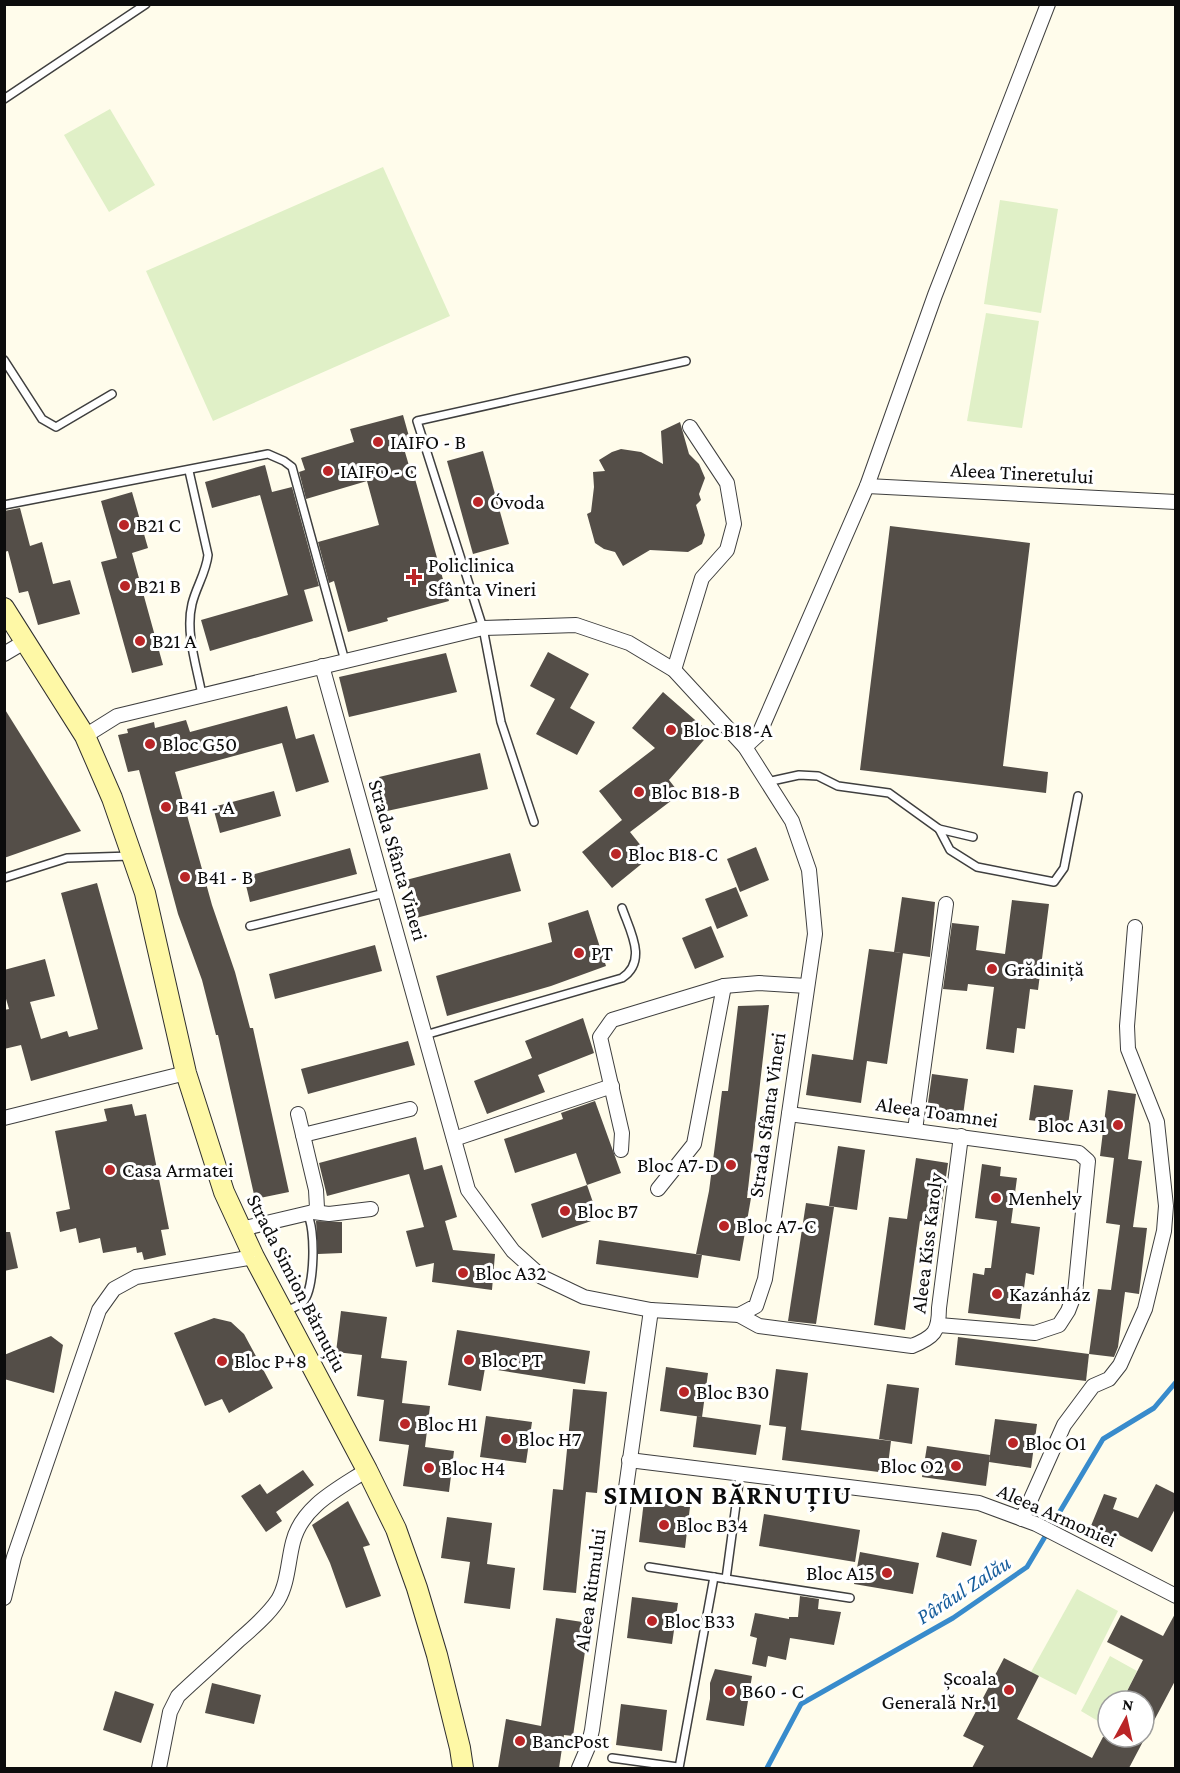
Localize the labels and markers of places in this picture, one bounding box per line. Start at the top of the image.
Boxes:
place label: IAIFO - B [390,430,466,454]
marker: IAIFO - B [371,435,385,449]
place label: IAIFO - C [340,459,417,483]
marker: IAIFO - C [321,464,335,478]
place label: Óvoda [490,490,545,514]
marker: Óvoda [471,495,485,509]
place label: B21 C [136,513,181,537]
marker: B21 C [117,518,131,532]
place label: Policlinica Sfânta Vineri [428,553,537,601]
marker: Policlinica Sfânta Vineri [405,568,423,586]
place label: B21 B [137,574,181,598]
marker: B21 B [118,579,132,593]
place label: B21 A [152,629,196,653]
marker: B21 A [133,634,147,648]
place label: Bloc B18-A [683,718,772,742]
marker: Bloc B18-A [664,723,678,737]
place label: Bloc G50 [162,732,237,756]
marker: Bloc G50 [143,737,157,751]
place label: Bloc B18-B [651,780,740,804]
marker: Bloc B18-B [632,785,646,799]
place label: B41 - A [178,795,235,819]
marker: B41 - A [159,800,173,814]
place label: Bloc B18-C [628,842,718,866]
marker: Bloc B18-C [609,847,623,861]
place label: B41 - B [197,865,253,889]
marker: B41 - B [178,870,192,884]
place label: PT [591,941,614,965]
marker: PT [572,946,586,960]
place label: Grădiniță [1004,957,1084,982]
marker: Grădiniță [985,962,999,976]
place label: Bloc A31 [1037,1113,1106,1137]
marker: Bloc A31 [1111,1118,1125,1132]
place label: Bloc A7-D [637,1153,719,1177]
place label: Casa Armatei [122,1158,234,1182]
marker: Bloc A7-D [724,1158,738,1172]
marker: Casa Armatei [103,1163,117,1177]
place label: Menhely [1008,1186,1082,1210]
marker: Menhely [989,1191,1003,1205]
place label: Bloc B7 [577,1199,638,1223]
marker: Bloc B7 [558,1204,572,1218]
place label: Bloc A7-C [736,1214,817,1238]
marker: Bloc A7-C [717,1219,731,1233]
place label: Bloc A32 [475,1261,547,1285]
marker: Bloc A32 [456,1266,470,1280]
place label: Kazánház [1009,1282,1090,1306]
marker: Kazánház [990,1287,1004,1301]
place label: Bloc PT [481,1348,544,1372]
place label: Bloc P+8 [234,1349,307,1373]
marker: Bloc PT [462,1353,476,1367]
marker: Bloc P+8 [215,1354,229,1368]
place label: Bloc B30 [696,1380,769,1404]
marker: Bloc B30 [677,1385,691,1399]
place label: Bloc H1 [417,1412,478,1436]
marker: Bloc H1 [398,1417,412,1431]
place label: Bloc H7 [518,1427,582,1451]
place label: Bloc O1 [1025,1431,1086,1455]
marker: Bloc H7 [499,1432,513,1446]
marker: Bloc O1 [1006,1436,1020,1450]
place label: Bloc O2 [880,1454,944,1478]
place label: Bloc H4 [441,1456,506,1480]
marker: Bloc O2 [949,1459,963,1473]
marker: Bloc H4 [422,1461,436,1475]
place label: Bloc B34 [676,1513,748,1537]
marker: Bloc B34 [657,1518,671,1532]
place label: Bloc A15 [806,1561,875,1585]
marker: Bloc A15 [880,1566,894,1580]
place label: Bloc B33 [664,1609,735,1633]
marker: Bloc B33 [645,1614,659,1628]
place label: Școala Generală Nr. 1 [881,1666,997,1714]
place label: B60 - C [742,1679,804,1703]
marker: Școala Generală Nr. 1 [1002,1683,1016,1697]
marker: B60 - C [723,1684,737,1698]
place label: BancPost [532,1729,610,1753]
marker: BancPost [513,1734,527,1748]

